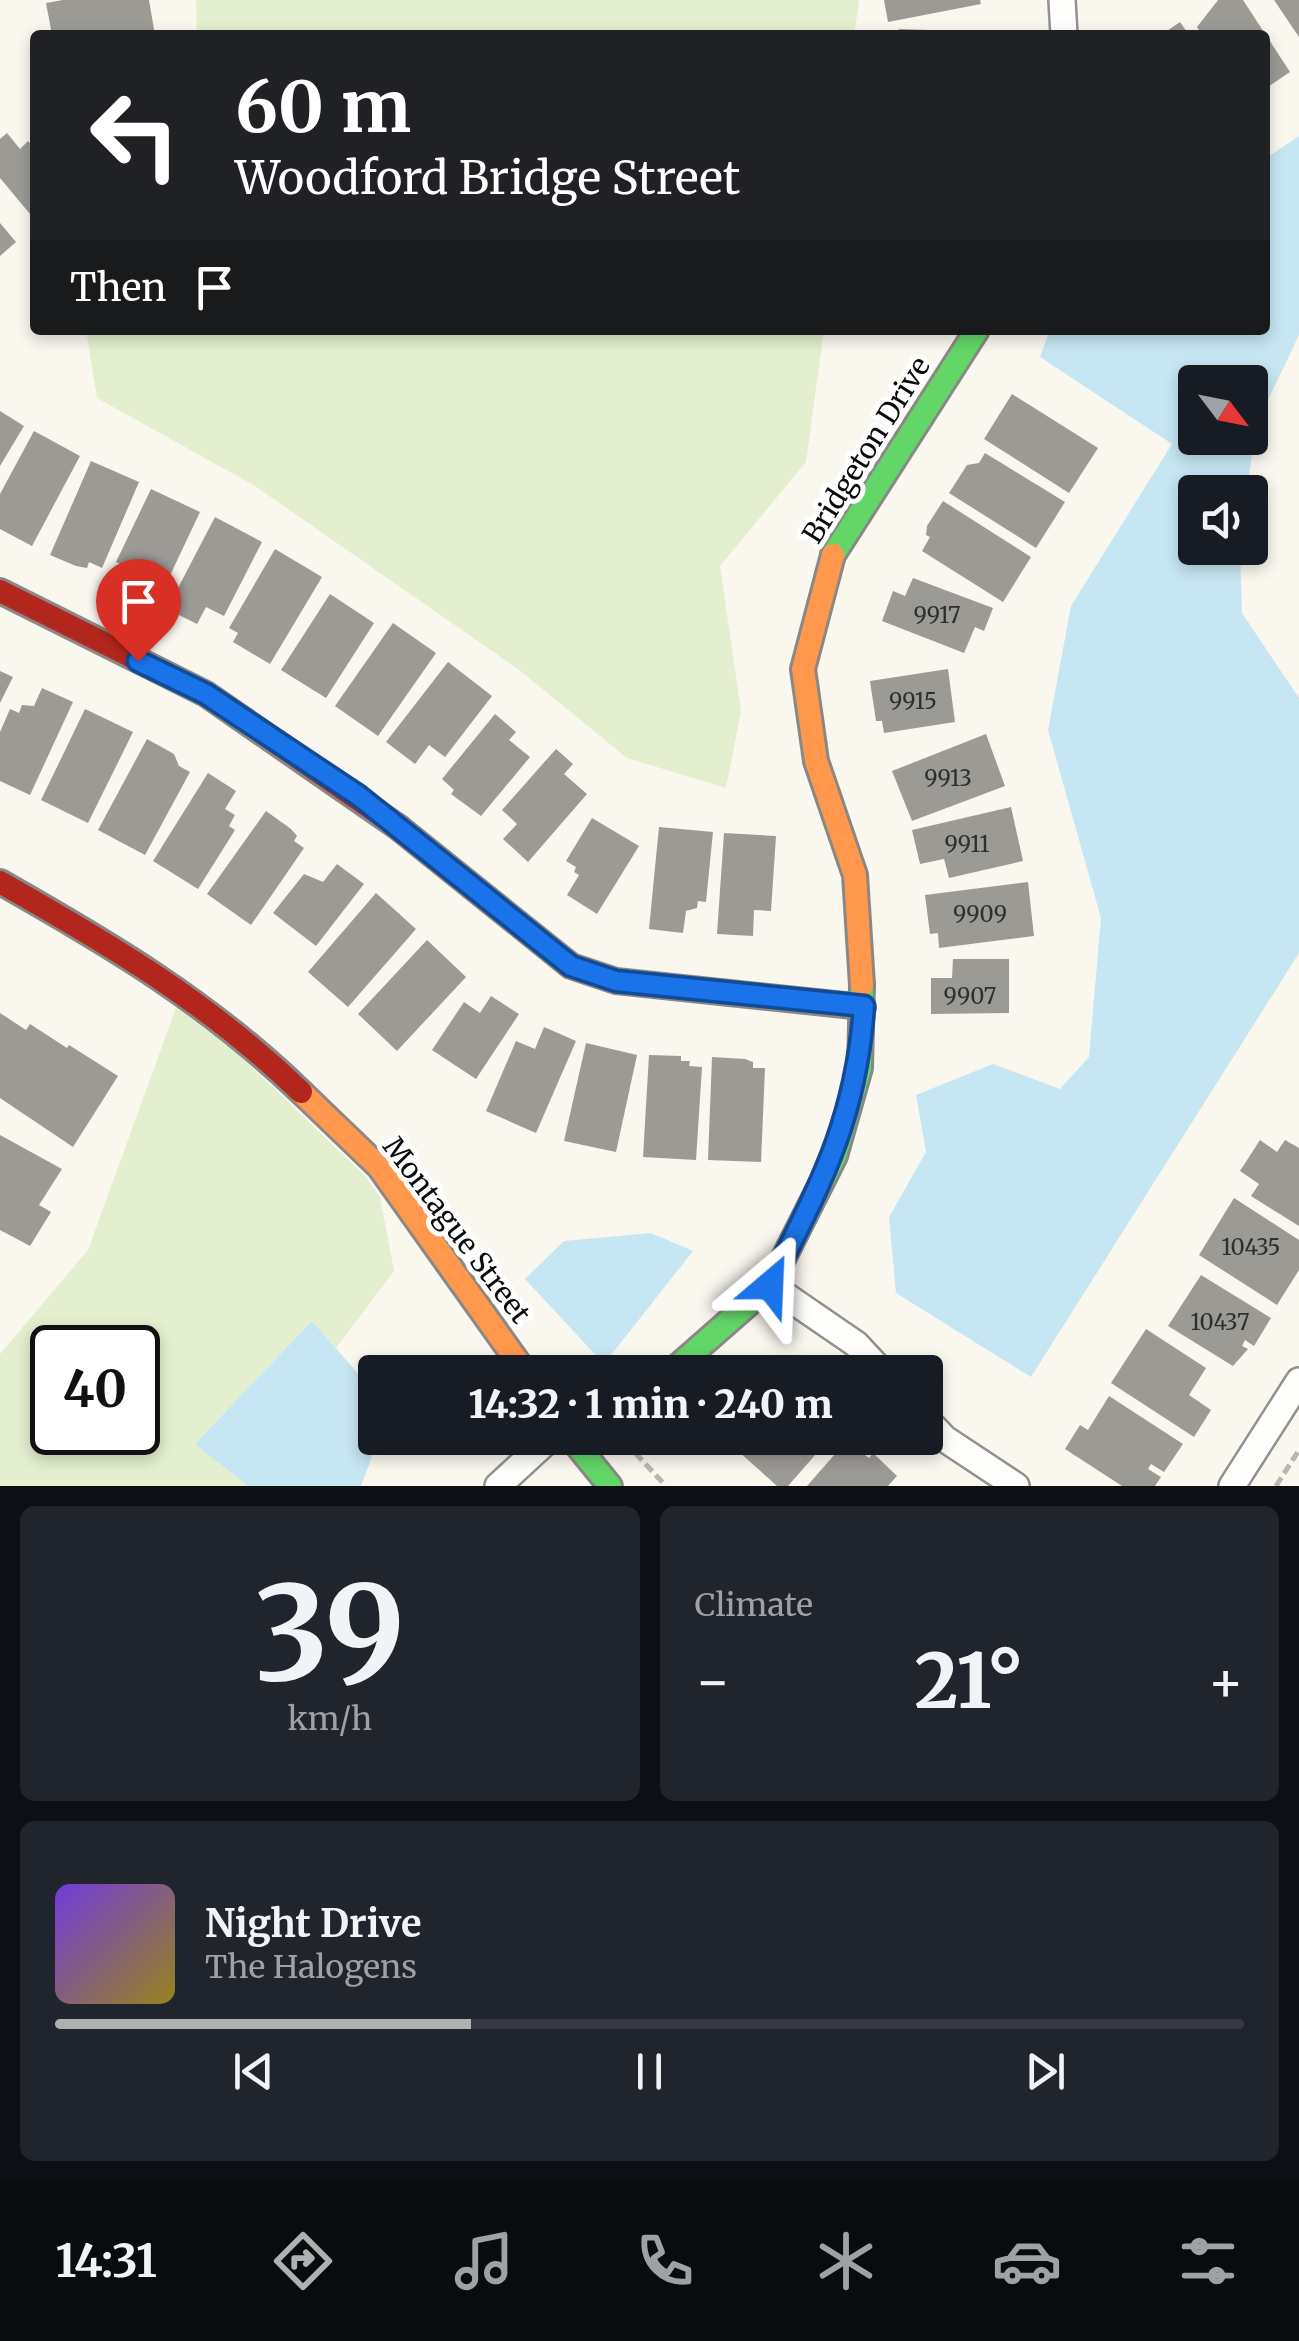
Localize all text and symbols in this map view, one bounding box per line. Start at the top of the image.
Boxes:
text: 60 m [235,63,411,151]
icon: left [70,70,200,200]
text: Woodford Bridge Street [235,150,740,206]
icon: arrive [187,260,242,315]
text: Then [70,264,167,311]
street label: Bridgeton Drive [794,350,938,550]
north arrow [1178,365,1268,455]
map controls [1178,365,1268,565]
button: sound [1178,475,1268,565]
pin [96,559,181,662]
icon: arrive [111,574,166,629]
house number: 9917 [913,601,961,629]
house number: 9915 [889,687,937,715]
house number: 9913 [924,764,972,792]
house number: 9911 [944,830,990,858]
house number: 9909 [953,900,1007,928]
house number: 9907 [944,982,996,1010]
street label: Montague Street [375,1130,539,1330]
position arrow [718,1233,822,1337]
house number: 10435 [1222,1233,1280,1261]
house number: 10437 [1191,1308,1249,1336]
speed limit sign: 40 [30,1325,160,1455]
text: 14:32 · 1 min · 240 m [468,1381,833,1428]
text: 39 [254,1552,405,1715]
text: Climate [695,1585,813,1625]
text: 21° [915,1634,1024,1728]
text: − [695,1647,731,1716]
text: + [1207,1647,1244,1716]
text: km/h [287,1699,372,1739]
text: Night Drive [205,1900,422,1947]
text: The Halogens [205,1947,417,1987]
icon: previous [226,2044,281,2099]
icon: pause [622,2044,677,2099]
icon: next [1018,2044,1073,2099]
icon: directions [268,2226,338,2296]
icon: music [449,2226,519,2296]
icon: phone [630,2226,700,2296]
icon: climate [811,2226,881,2296]
icon: car [992,2226,1062,2296]
icon: filters [1173,2226,1243,2296]
text: 14:31 [56,2233,157,2289]

